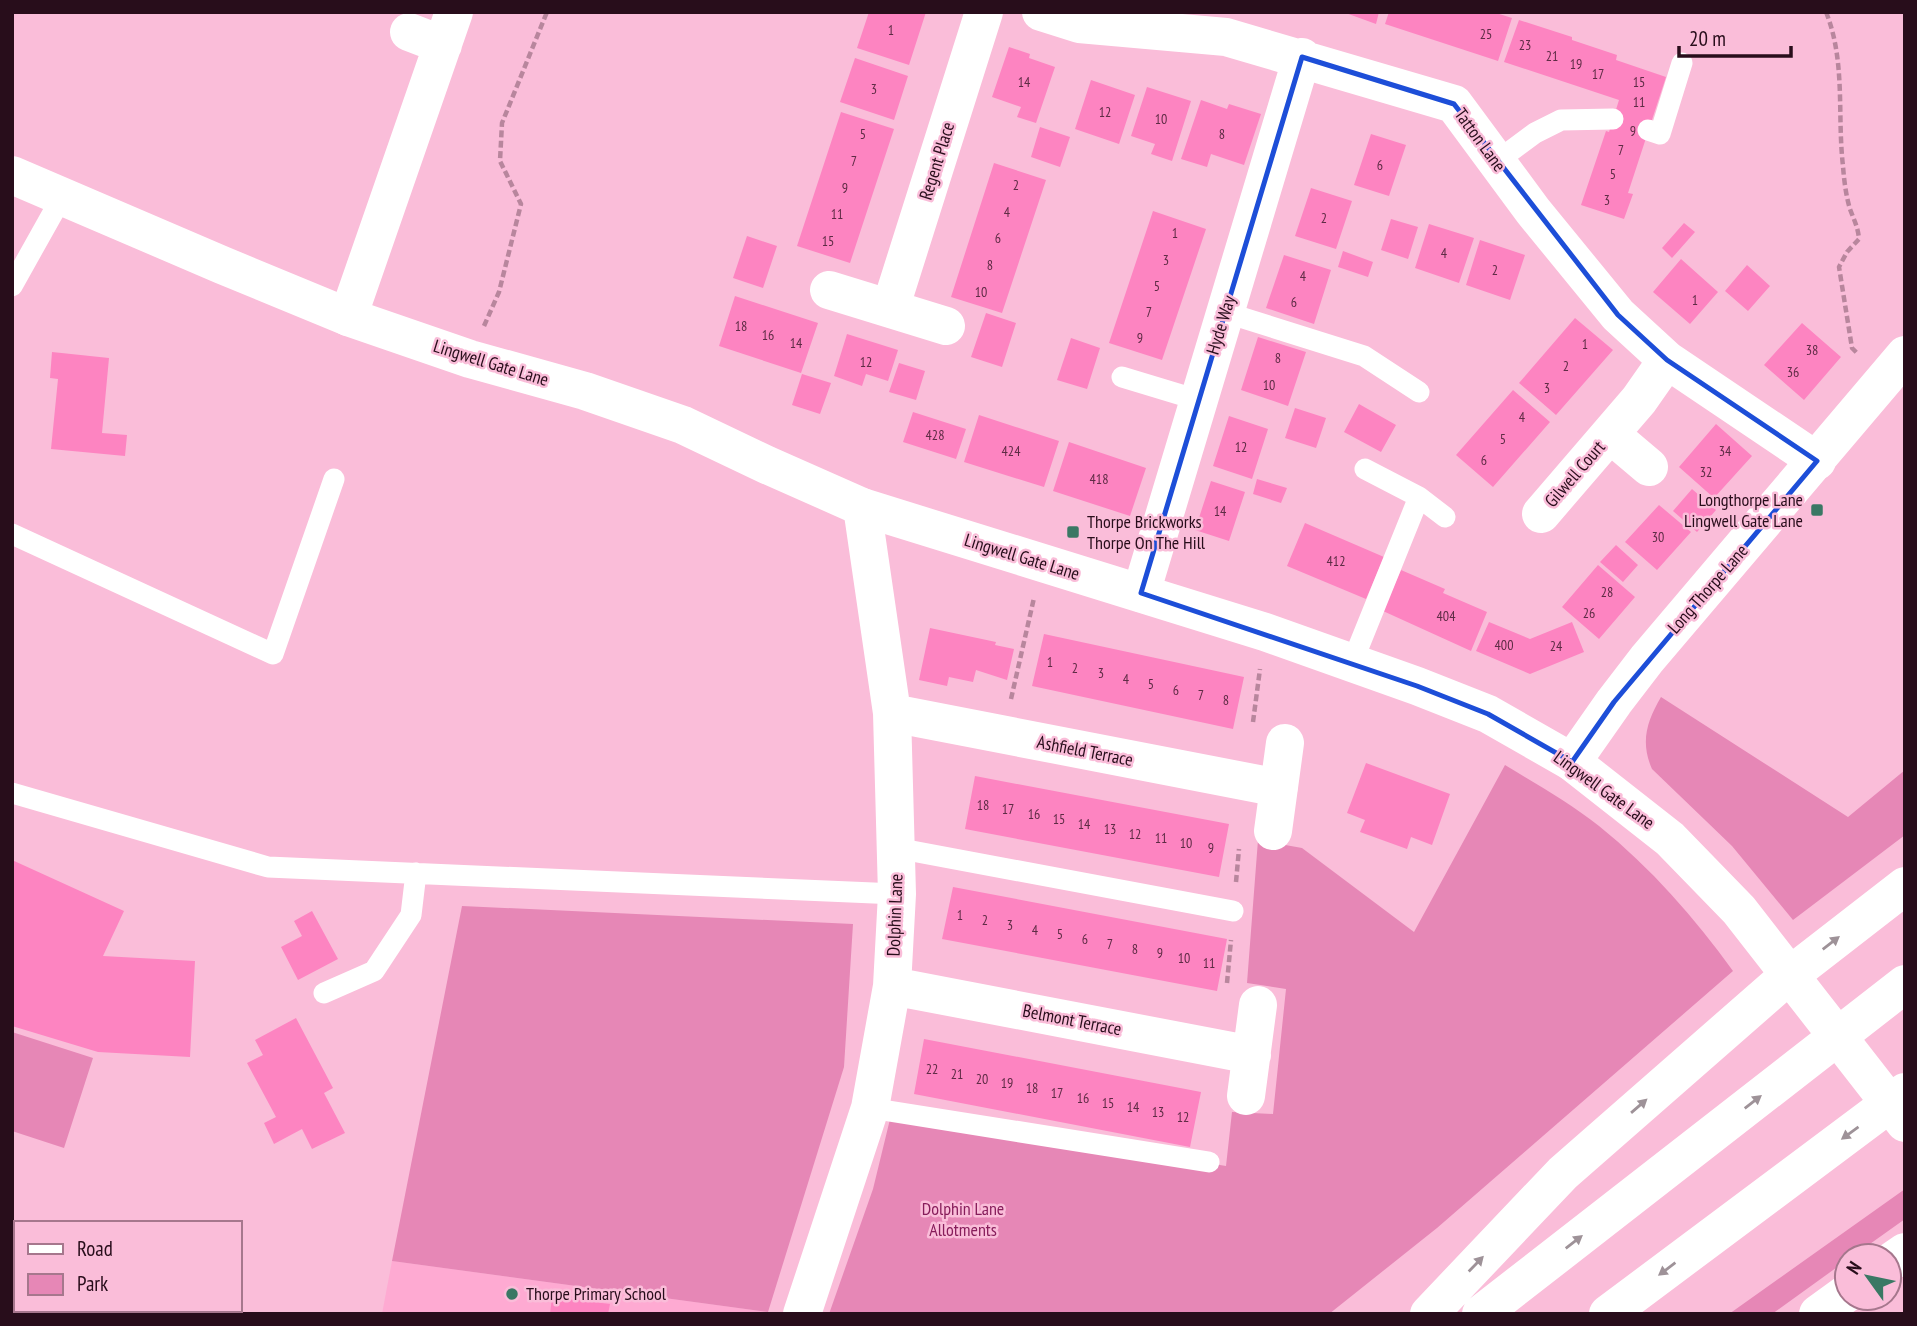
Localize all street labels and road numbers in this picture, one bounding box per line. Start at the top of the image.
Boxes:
street label: Tatton Lane [1450,104,1511,176]
street label: Regent Place [914,119,959,203]
street label: Hyde Way [1201,292,1240,357]
street label: Lingwell Gate Lane [431,334,551,391]
street label: Gilwell Court [1539,436,1610,512]
street label: Lingwell Gate Lane [962,528,1082,585]
street label: Long Thorpe Lane [1663,539,1753,638]
street label: Ashfield Terrace [1035,730,1135,771]
street label: Lingwell Gate Lane [1549,745,1659,834]
street label: Dolphin Lane [882,873,907,957]
street label: Belmont Terrace [1021,999,1123,1040]

